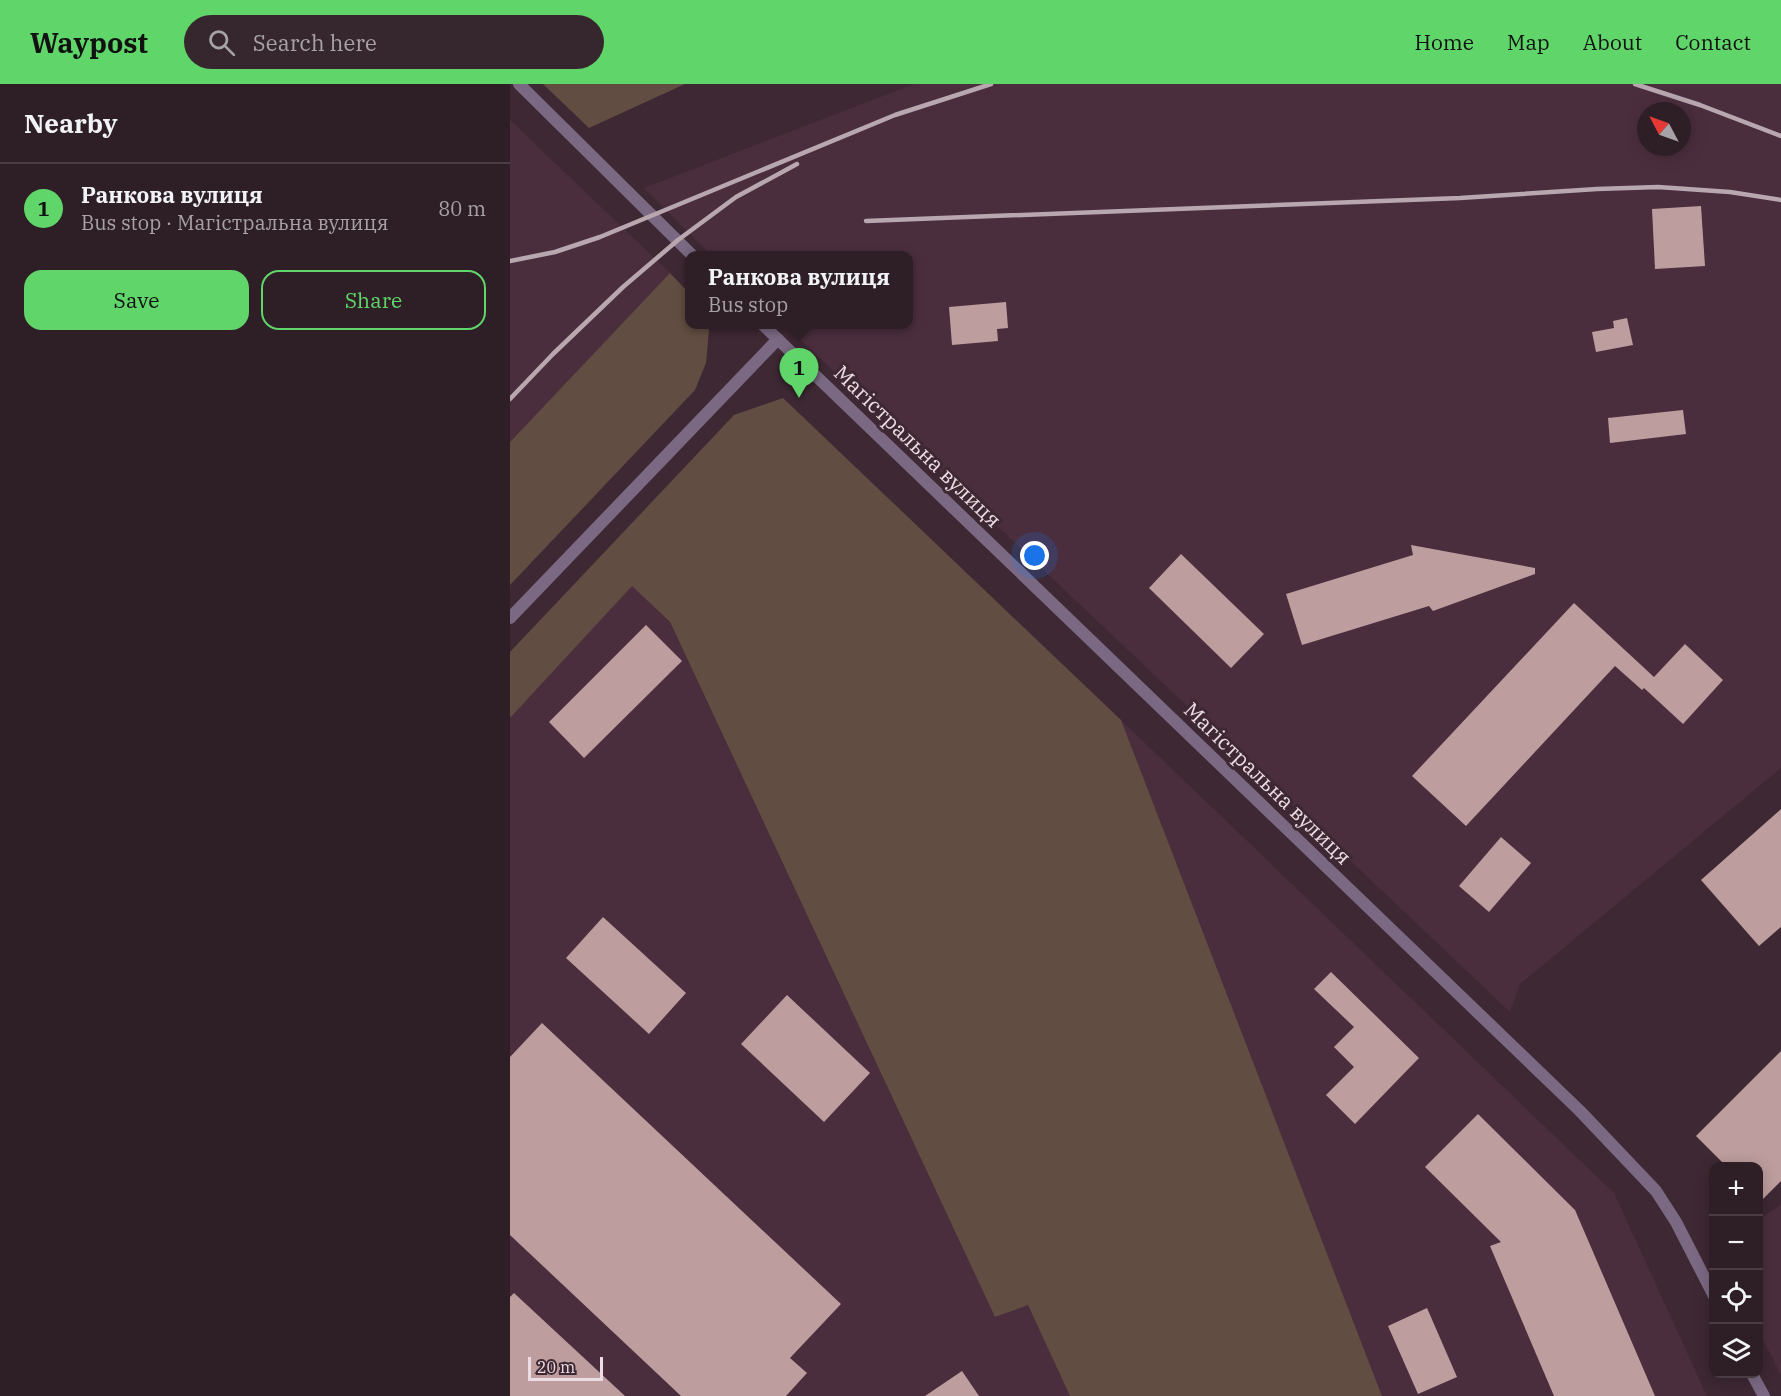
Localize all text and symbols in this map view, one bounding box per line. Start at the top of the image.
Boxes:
search box [184,15,604,69]
text: Waypost [30,24,148,61]
icon: search [205,26,238,59]
text: Search here [253,28,377,57]
text: Home [1414,28,1474,56]
text: Map [1507,28,1550,56]
text: About [1583,28,1642,56]
text: Contact [1675,28,1751,56]
north arrow [1637,102,1691,156]
text: Nearby [24,106,118,140]
text: Ранкова вулиця [81,180,263,209]
text: 1 [38,195,50,222]
text: 80 m [438,195,486,222]
text: Bus stop · Магістральна вулиця [81,209,389,236]
popup [685,251,913,329]
text: Ранкова вулиця [708,262,890,291]
button: Save [24,270,249,330]
button: Share [261,270,486,330]
text: Bus stop [708,291,788,318]
pin: 1 [780,348,818,398]
street label: Магістральна вулиця [828,359,1008,533]
your location [1020,541,1049,570]
street label: Магістральна вулиця [1178,696,1358,870]
map controls [1709,1162,1763,1378]
button: + [1709,1162,1763,1216]
button: − [1709,1216,1763,1270]
button: locate [1709,1270,1763,1324]
button: layers [1709,1324,1763,1378]
scale bar [528,1354,603,1382]
text: 20 m [537,1357,575,1377]

